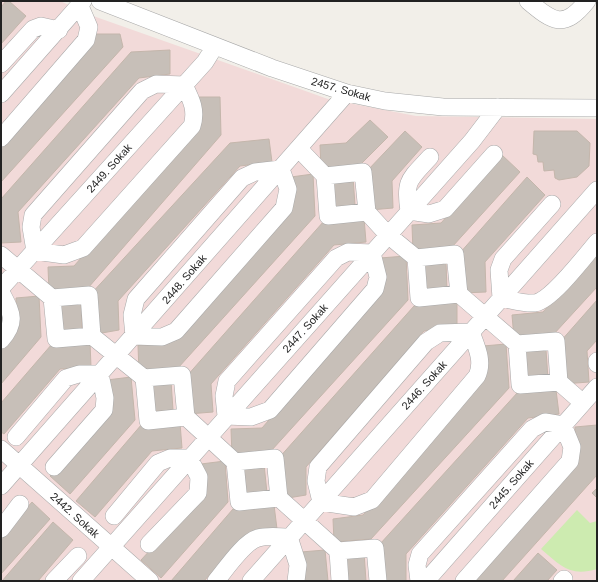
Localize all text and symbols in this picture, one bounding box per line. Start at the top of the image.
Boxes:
street label: 2457. Sokak [310,75,373,103]
street label: 2449. Sokak [84,141,134,195]
street label: 2448. Sokak [159,252,209,306]
street label: 2447. Sokak [280,301,330,355]
street label: 2446. Sokak [399,358,449,412]
street label: 2445. Sokak [486,457,536,511]
street label: 2442. Sokak [48,490,102,540]

